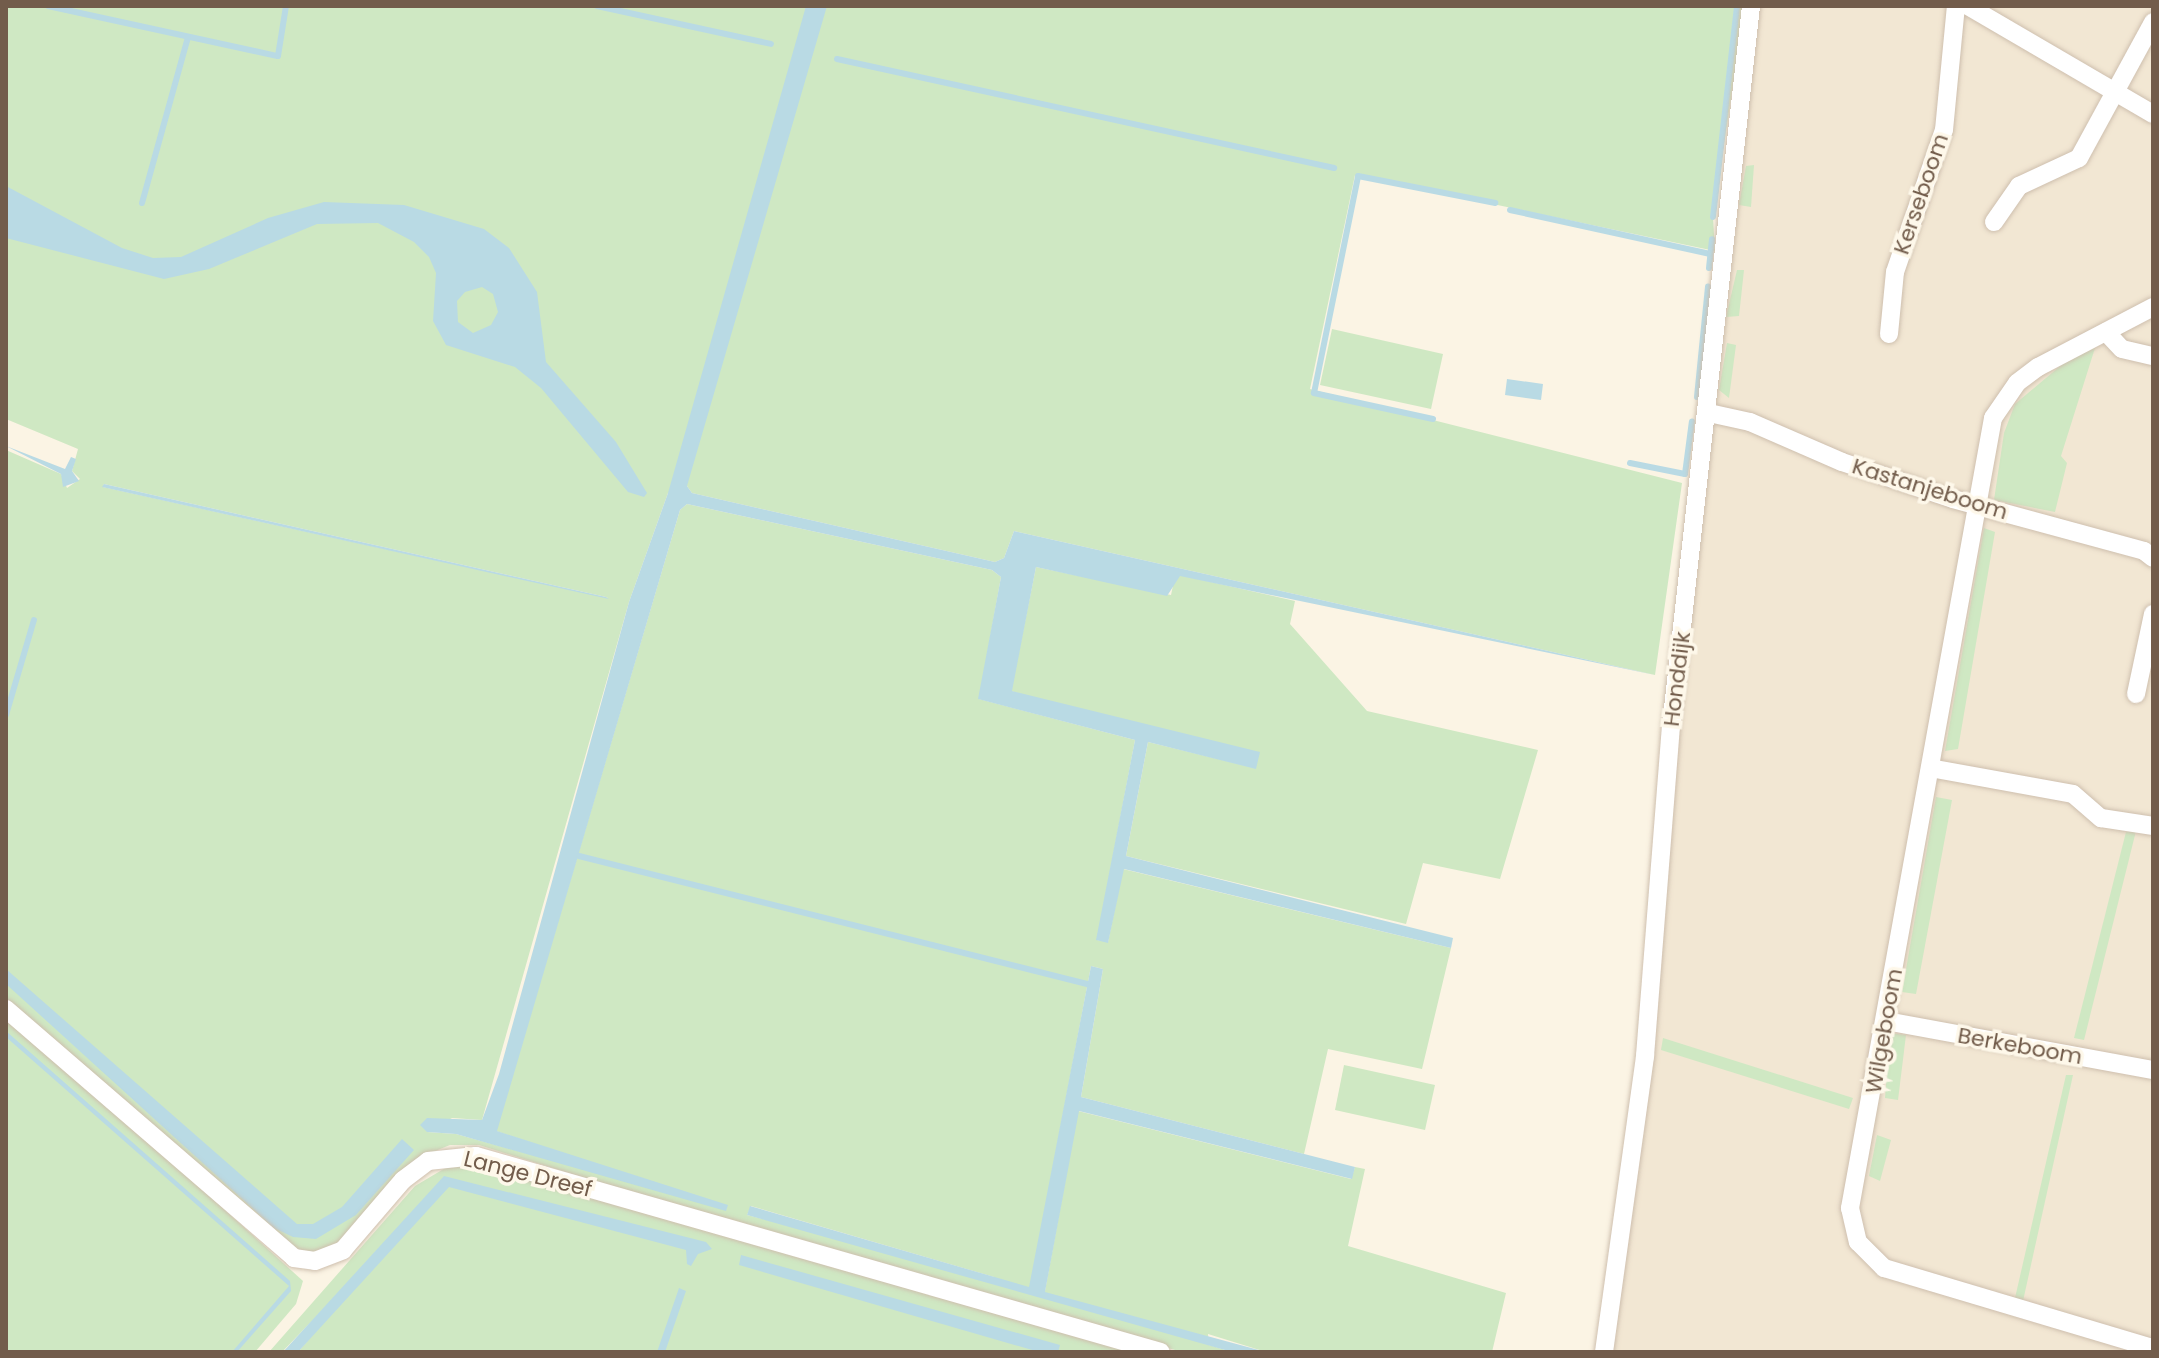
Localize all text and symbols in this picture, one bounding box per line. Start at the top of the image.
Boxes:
street label: Kerseboom [1888,130,1954,258]
street label: Kastanjeboom [1849,453,2011,525]
street label: Honddijk [1658,630,1696,728]
street label: Wilgeboom [1860,966,1908,1096]
street label: Berkeboom [1956,1022,2084,1070]
street label: Lange Dreef [461,1145,595,1203]

